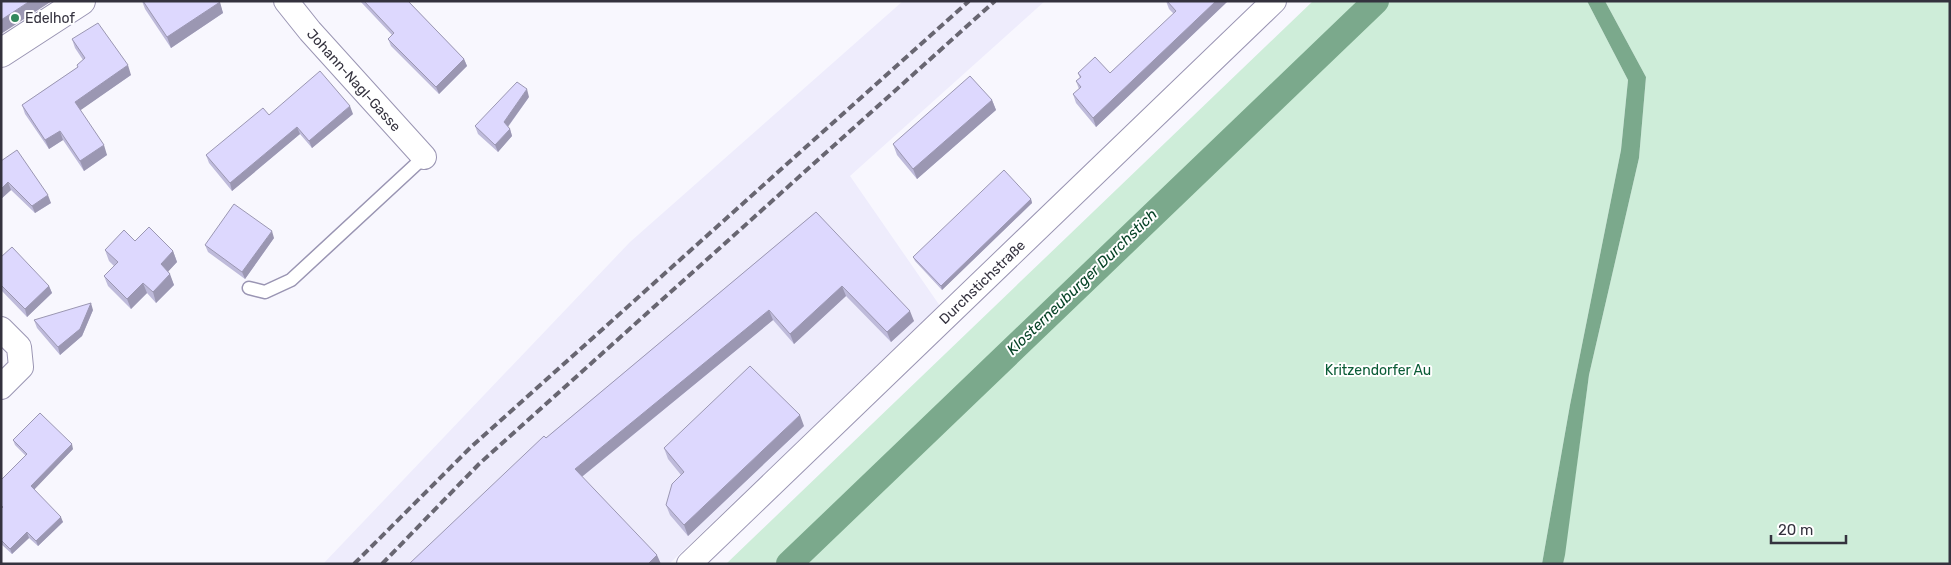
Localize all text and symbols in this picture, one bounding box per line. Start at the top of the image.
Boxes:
place label: Edelhof [25,10,75,27]
marker: Edelhof [9,12,21,24]
street label: Johann-Nagl-Gasse [303,26,404,135]
water label: Klosterneuburger Durchstich [1003,205,1161,359]
street label: Durchstichstraße [936,237,1029,328]
park label: Kritzendorfer Au [1325,362,1431,379]
scale bar [1771,512,1846,544]
text: 20 m [1778,521,1813,539]

